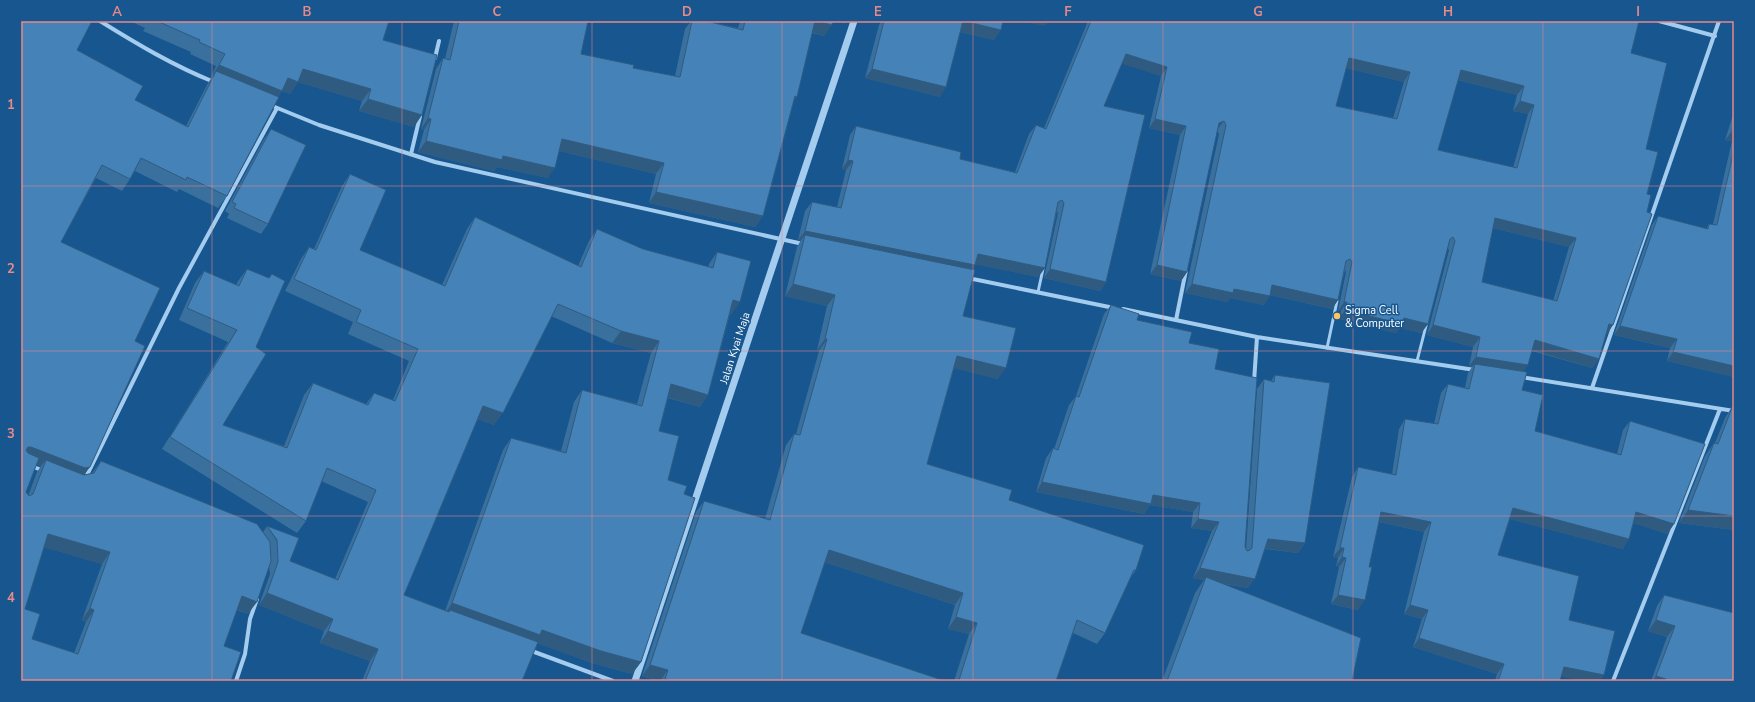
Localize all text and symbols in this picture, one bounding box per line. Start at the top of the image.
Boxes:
text: A [112,3,122,21]
text: B [303,3,312,21]
text: C [493,3,502,21]
text: D [682,3,692,21]
text: E [874,3,882,21]
text: F [1064,3,1072,21]
text: G [1253,3,1263,21]
text: H [1443,3,1453,21]
text: I [1636,3,1640,21]
text: 1 [7,96,15,114]
text: 2 [7,260,15,278]
place label: Sigma Cell & Computer [1345,303,1404,331]
street label: Jalan Kyai Maja [716,310,754,387]
marker: Sigma Cell & Computer [1332,311,1342,321]
text: 3 [7,425,15,443]
text: 4 [7,589,15,607]

